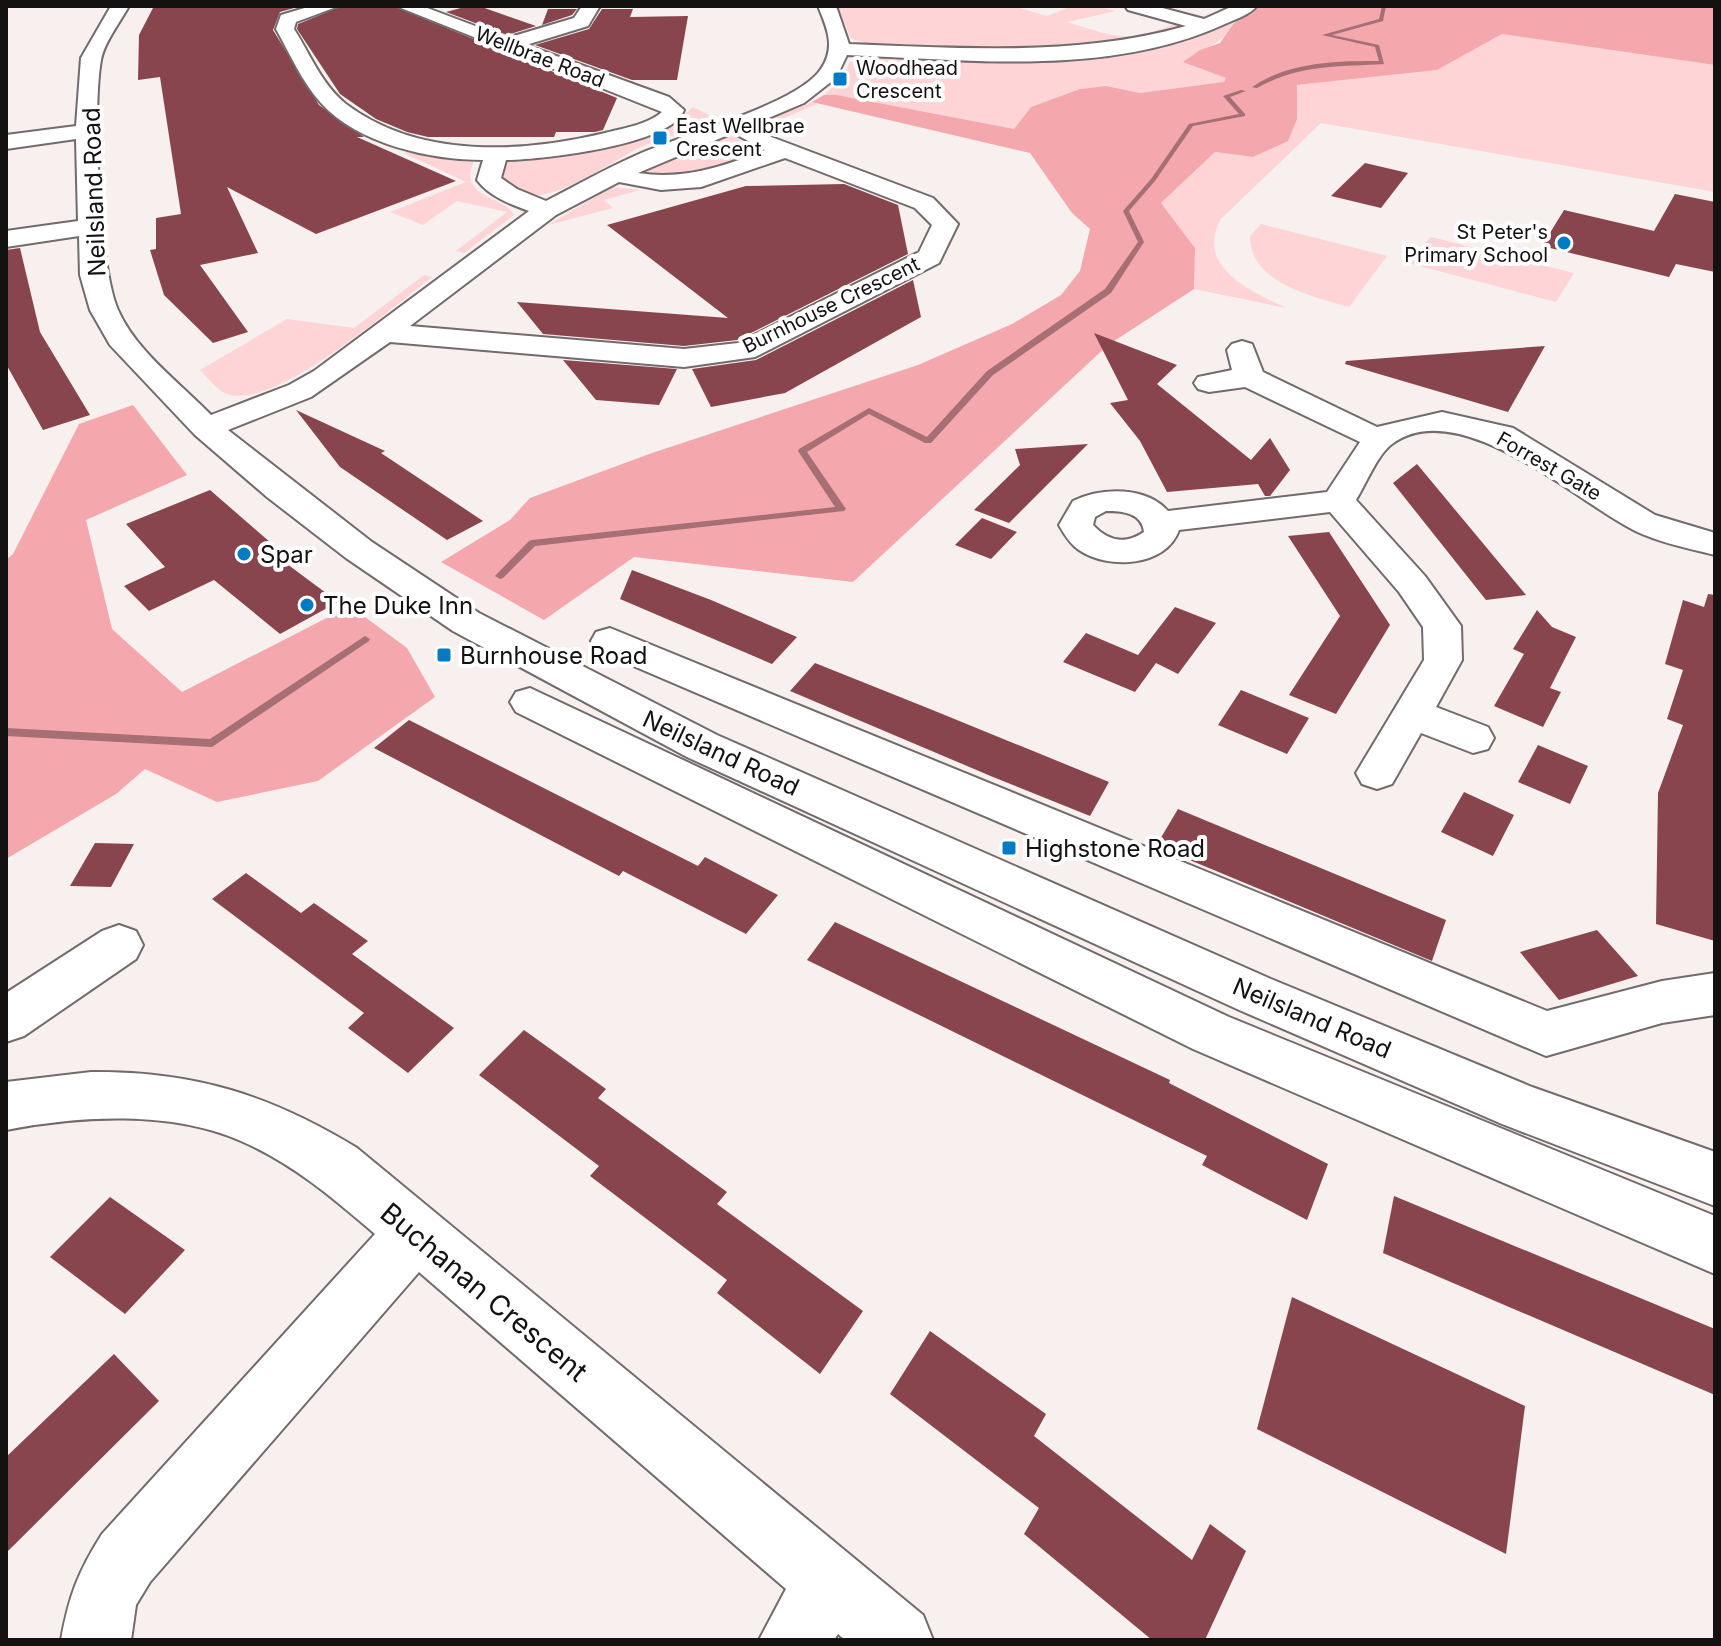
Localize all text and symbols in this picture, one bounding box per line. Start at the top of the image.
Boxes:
street label: Wellbrae Road [472,21,608,93]
place label: Woodhead Crescent [856,56,958,103]
marker: Woodhead Crescent [831,70,849,88]
street label: Neilsland Road [77,107,111,277]
place label: East Wellbrae Crescent [676,114,805,161]
marker: East Wellbrae Crescent [651,129,669,147]
place label: St Peter's Primary School [1404,220,1548,267]
marker: St Peter's Primary School [1555,234,1573,252]
street label: Burnhouse Crescent [739,252,924,358]
street label: Forrest Gate [1493,426,1605,506]
place label: Spar [260,540,313,569]
marker: Spar [235,545,253,563]
place label: The Duke Inn [323,591,473,620]
marker: The Duke Inn [298,596,316,614]
place label: Burnhouse Road [460,641,648,670]
marker: Burnhouse Road [435,646,453,664]
street label: Neilsland Road [638,704,804,802]
place label: Highstone Road [1025,834,1205,863]
marker: Highstone Road [1000,839,1018,857]
street label: Neilsland Road [1228,972,1396,1064]
street label: Buchanan Crescent [374,1196,594,1388]

